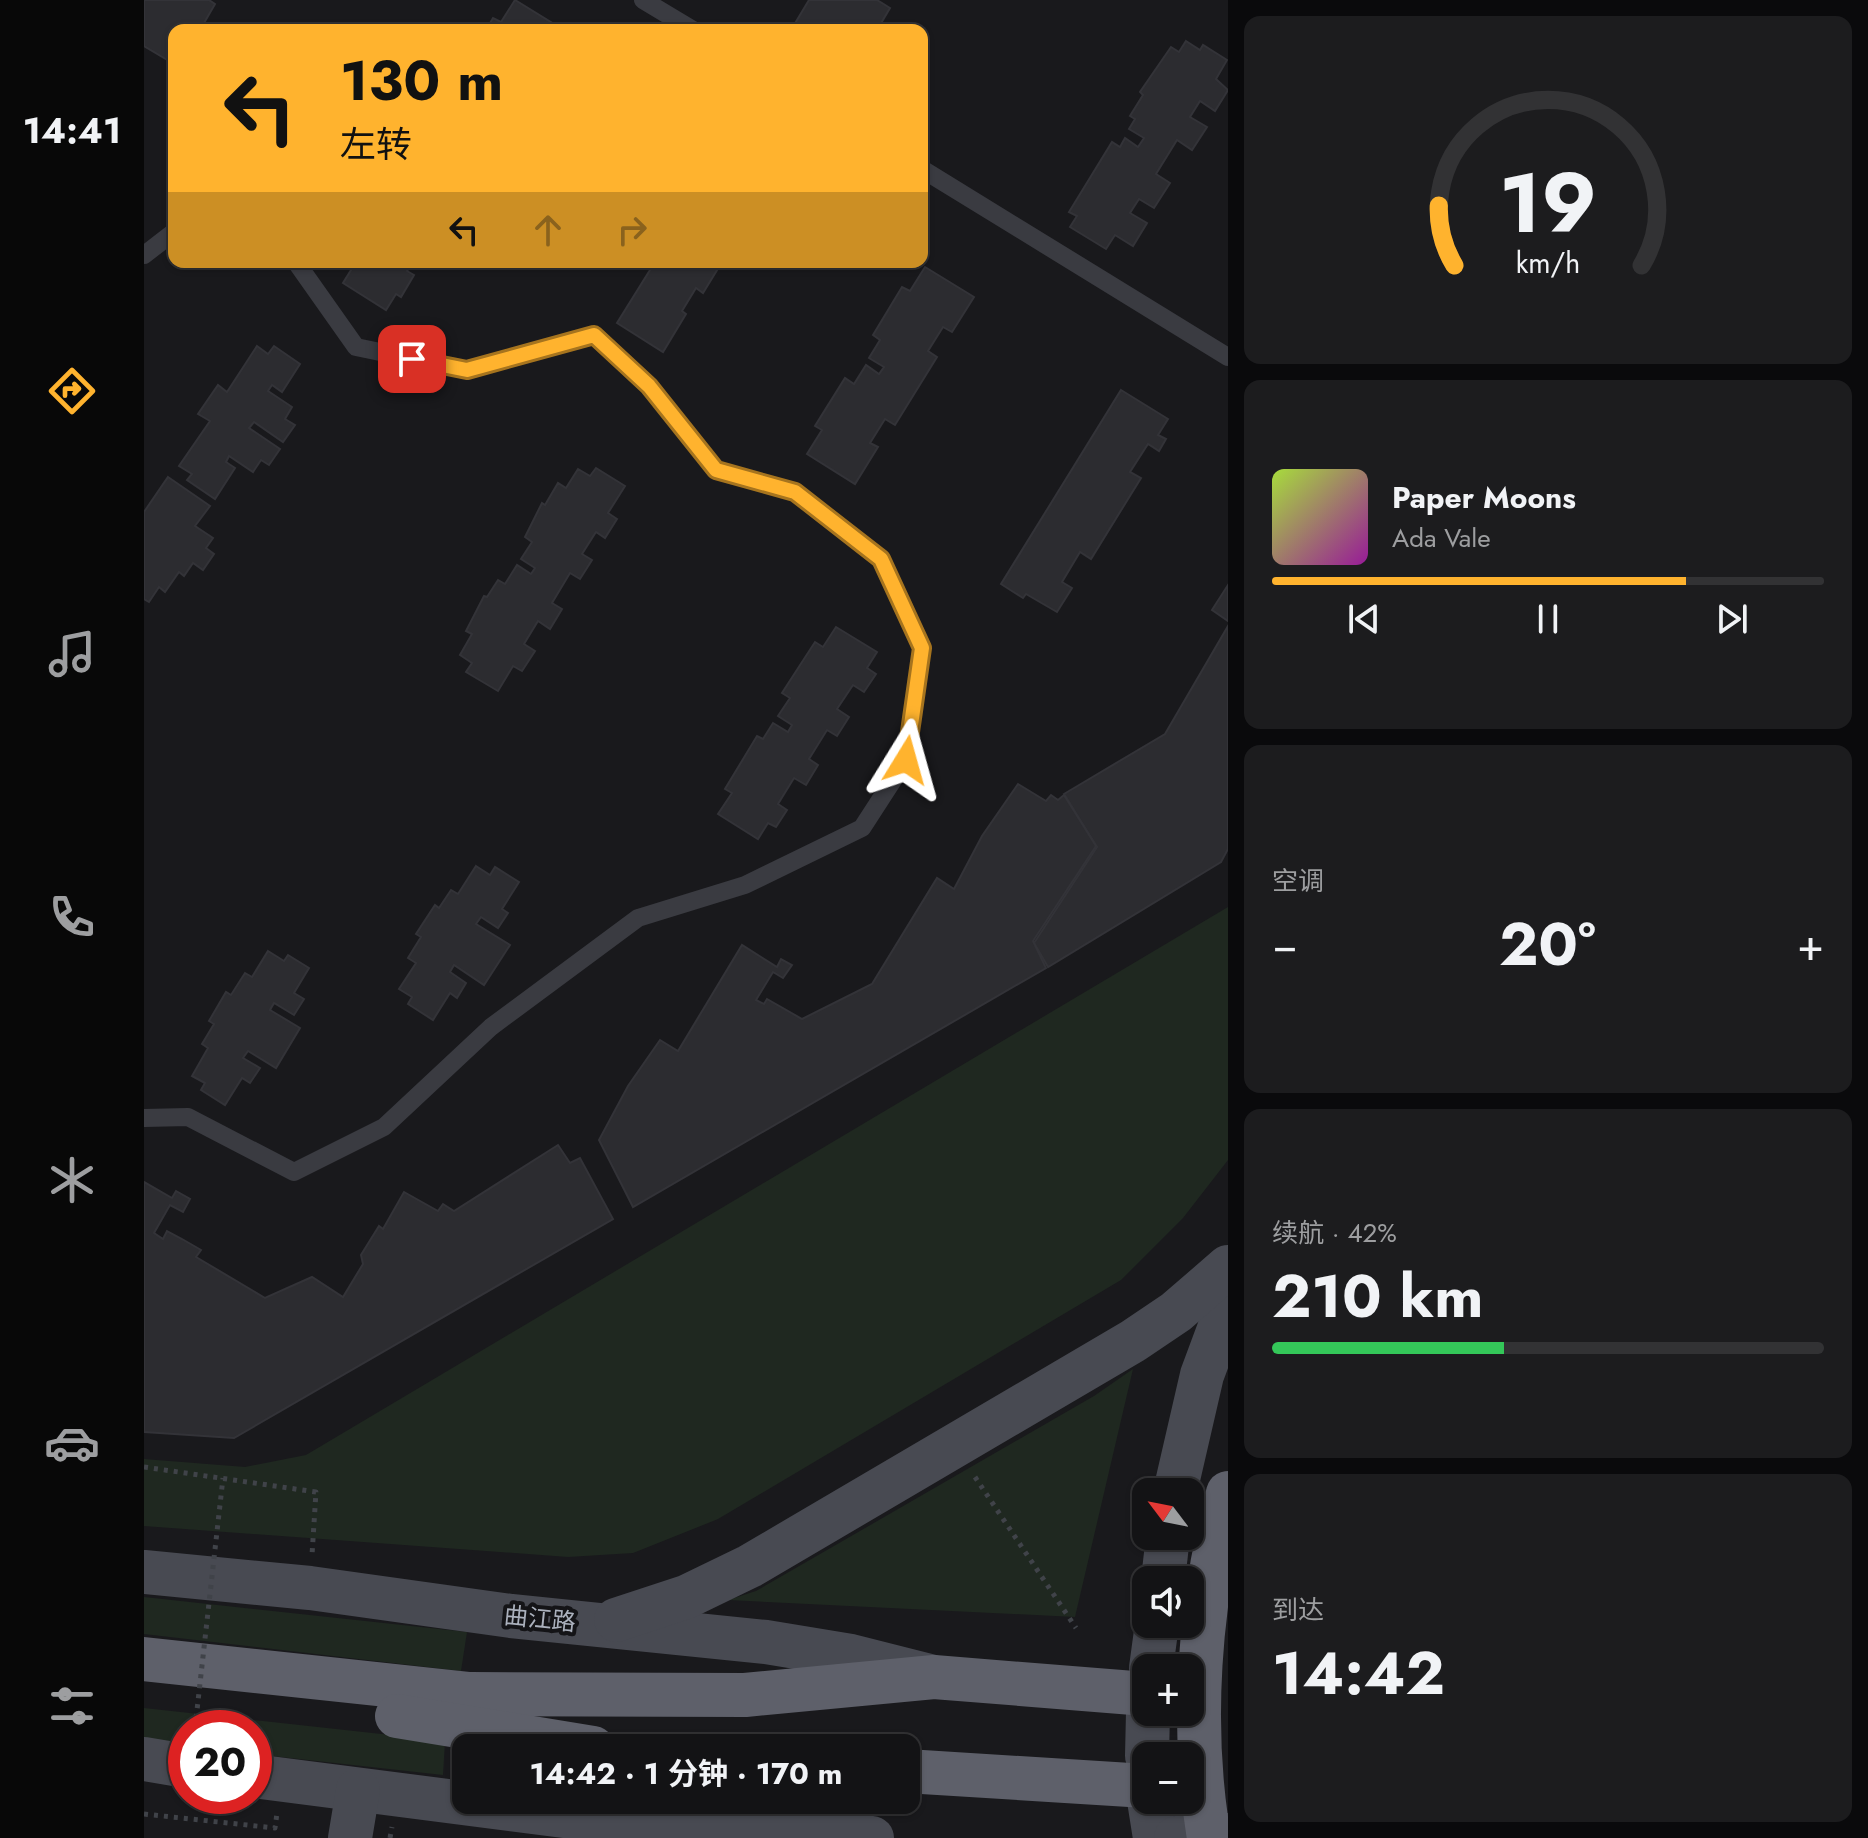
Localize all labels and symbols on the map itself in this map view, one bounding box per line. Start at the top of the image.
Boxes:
pin [378,325,446,393]
position arrow [864,718,948,802]
north arrow [1132,1478,1204,1550]
street label: 曲江路 [502,1597,578,1640]
speed limit sign: 20 [168,1710,272,1814]

